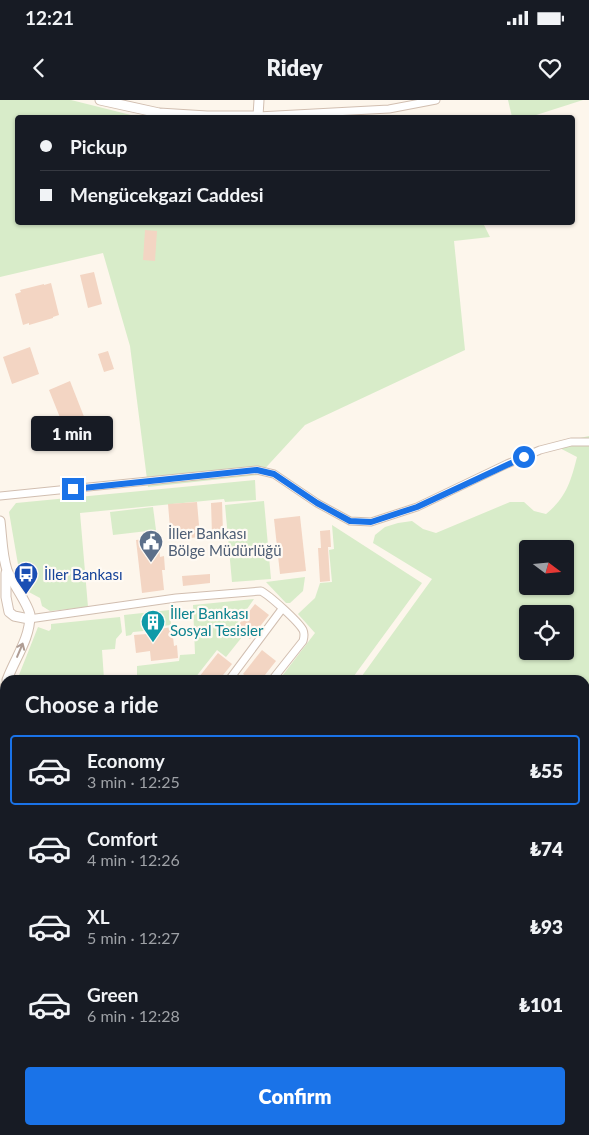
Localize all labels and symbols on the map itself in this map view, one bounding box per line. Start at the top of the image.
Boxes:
callout: 1 min [32,416,114,452]
route start [513,446,535,468]
route end [62,478,84,500]
place label: İller Bankası Bölge Müdürlüğü [168,524,282,559]
public building icon: İller Bankası Bölge Müdürlüğü [138,529,164,563]
north arrow [519,540,574,595]
bus stop icon: İller Bankası [13,561,39,595]
place label: İller Bankası [44,565,123,583]
place label: İller Bankası Sosyal Tesisler [170,604,264,639]
building icon: İller Bankası Sosyal Tesisler [140,609,166,643]
one-way arrow [16,643,26,658]

